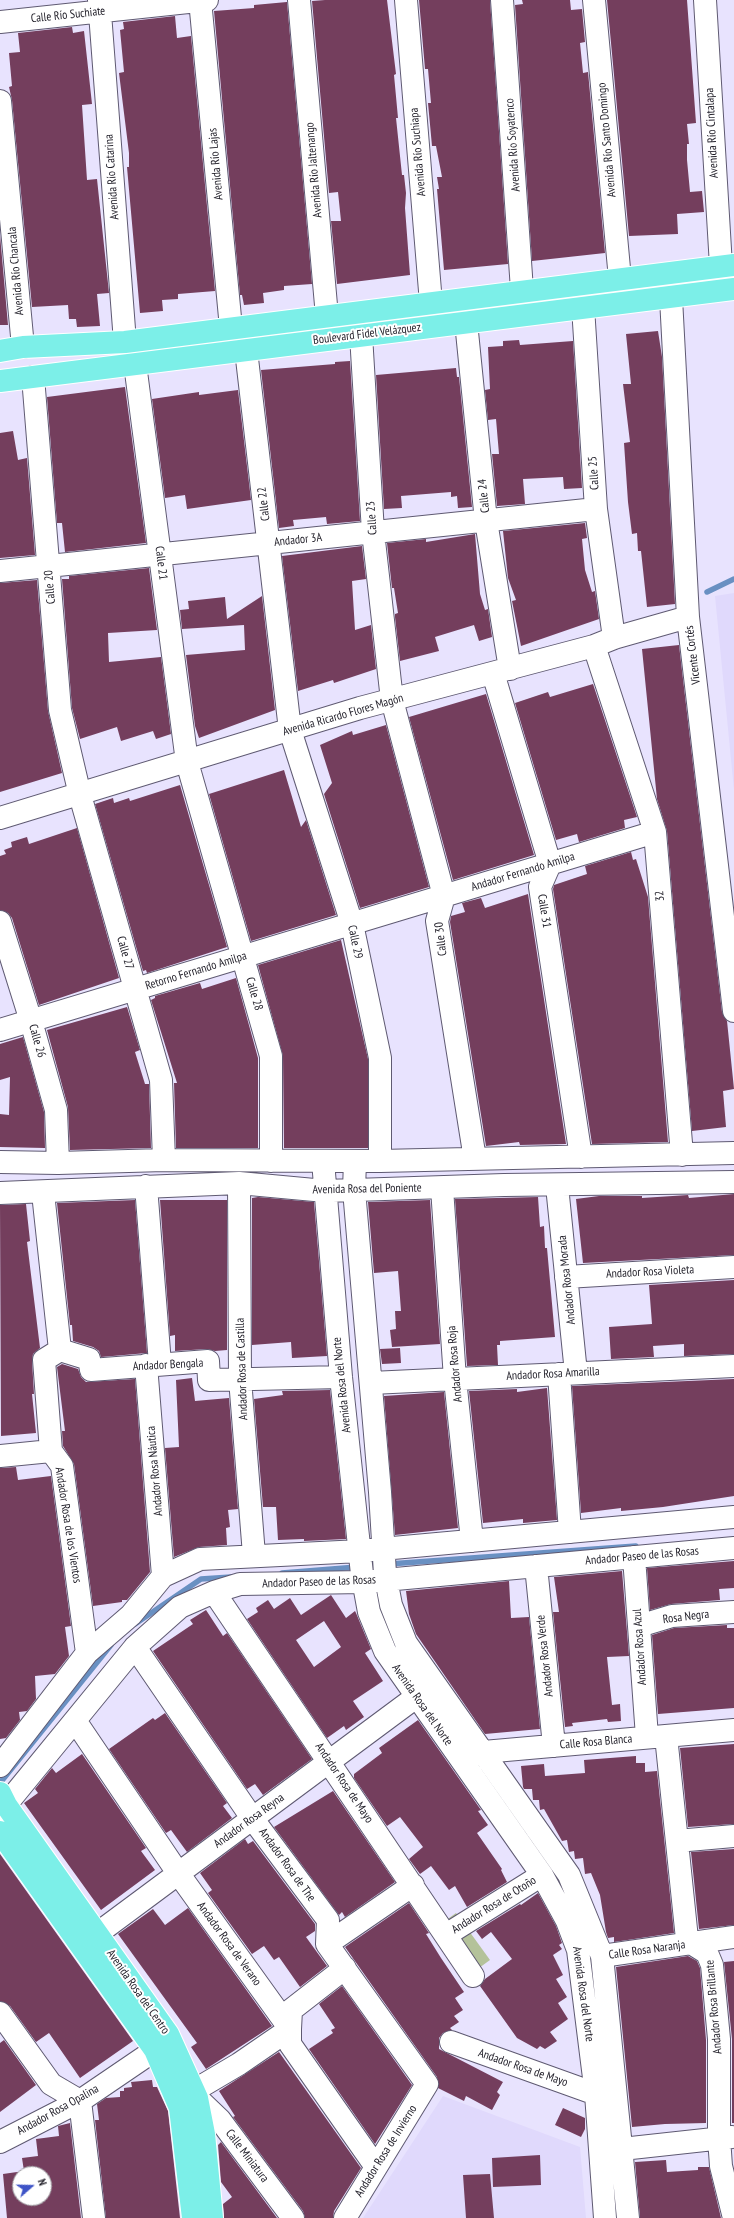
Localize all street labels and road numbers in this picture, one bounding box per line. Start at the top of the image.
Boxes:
street label: Calle Río Suchiate [30,4,106,26]
street label: Avenida Río Santo Domingo [595,82,619,198]
street label: Avenida Río Cintalapa [702,87,722,179]
street label: Avenida Río Soyatenco [503,98,523,192]
street label: Avenida Río Suchiapa [407,107,429,197]
street label: Avenida Río Jaltenango [303,122,325,218]
street label: Avenida Río Lajas [206,127,226,201]
street label: Avenida Río Catarina [102,134,122,220]
street label: Avenida Río Chancala [5,226,27,316]
street label: Boulevard Fidel Velázquez [312,320,422,348]
street label: Calle 25 [586,456,602,490]
street label: Calle 24 [475,478,493,514]
street label: Calle 22 [255,486,273,522]
street label: Calle 23 [364,501,380,535]
street label: Andador 3A [273,530,323,550]
street label: Calle 21 [152,545,170,581]
street label: Calle 20 [41,569,59,605]
street label: Vicente Cortés [682,625,704,685]
street label: Avenida Ricardo Flores Magón [281,691,405,739]
street label: Andador Fernando Amilpa [469,849,577,895]
street label: 32 [652,890,668,902]
street label: Calle 31 [534,893,554,929]
street label: Calle 30 [432,921,450,957]
street label: Calle 29 [344,924,366,960]
street label: Calle 27 [113,935,137,971]
street label: Retorno Fernando Amilpa [144,949,248,993]
street label: Calle 28 [242,976,266,1012]
street label: Calle 26 [25,1023,49,1059]
street label: Avenida Rosa del Poniente [312,1181,422,1197]
street label: Andador Rosa Morada [555,1235,579,1325]
street label: Andador Rosa Violeta [606,1263,694,1281]
street label: Andador Rosa de Castilla [233,1318,251,1420]
street label: Andador Rosa Roja [444,1325,466,1403]
street label: Avenida Rosa del Norte [330,1336,354,1434]
street label: Andador Bengala [132,1356,204,1374]
street label: Andador Rosa Amarilla [506,1364,600,1384]
street label: Andador Rosa Náutica [144,1425,166,1517]
street label: Andador Rosa de los Vientos [52,1466,84,1584]
street label: Andador Paseo de las Rosas [585,1544,699,1568]
street label: Andador Paseo de las Rosas [262,1573,376,1591]
street label: Rosa Negra [662,1607,710,1627]
street label: Andador Rosa Azul [630,1608,650,1686]
street label: Andador Rosa Verde [534,1614,556,1698]
street label: Avenida Rosa del Norte [389,1662,455,1748]
street label: Calle Rosa Blanca [559,1732,633,1752]
street label: Andador Rosa de Mayo [312,1740,376,1826]
street label: Andador Rosa Reyna [211,1791,287,1851]
street label: Andador Rosa de The [256,1825,318,1905]
street label: Andador Rosa de Otoño [449,1873,539,1937]
street label: Andador Rosa de Verano [194,1899,264,1989]
street label: Calle Rosa Naranja [608,1938,686,1962]
street label: Avenida Rosa del Norte [569,1945,597,2043]
street label: Avenida Rosa del Centro [103,1947,173,2037]
street label: Andador Rosa Brillante [703,1959,725,2055]
street label: Andador Rosa de Mayo [476,2046,570,2090]
street label: Andador Rosa Opalina [15,2082,101,2138]
street label: Andador Rosa de Invierno [352,2102,420,2200]
street label: Calle Miniatura [222,2127,272,2185]

